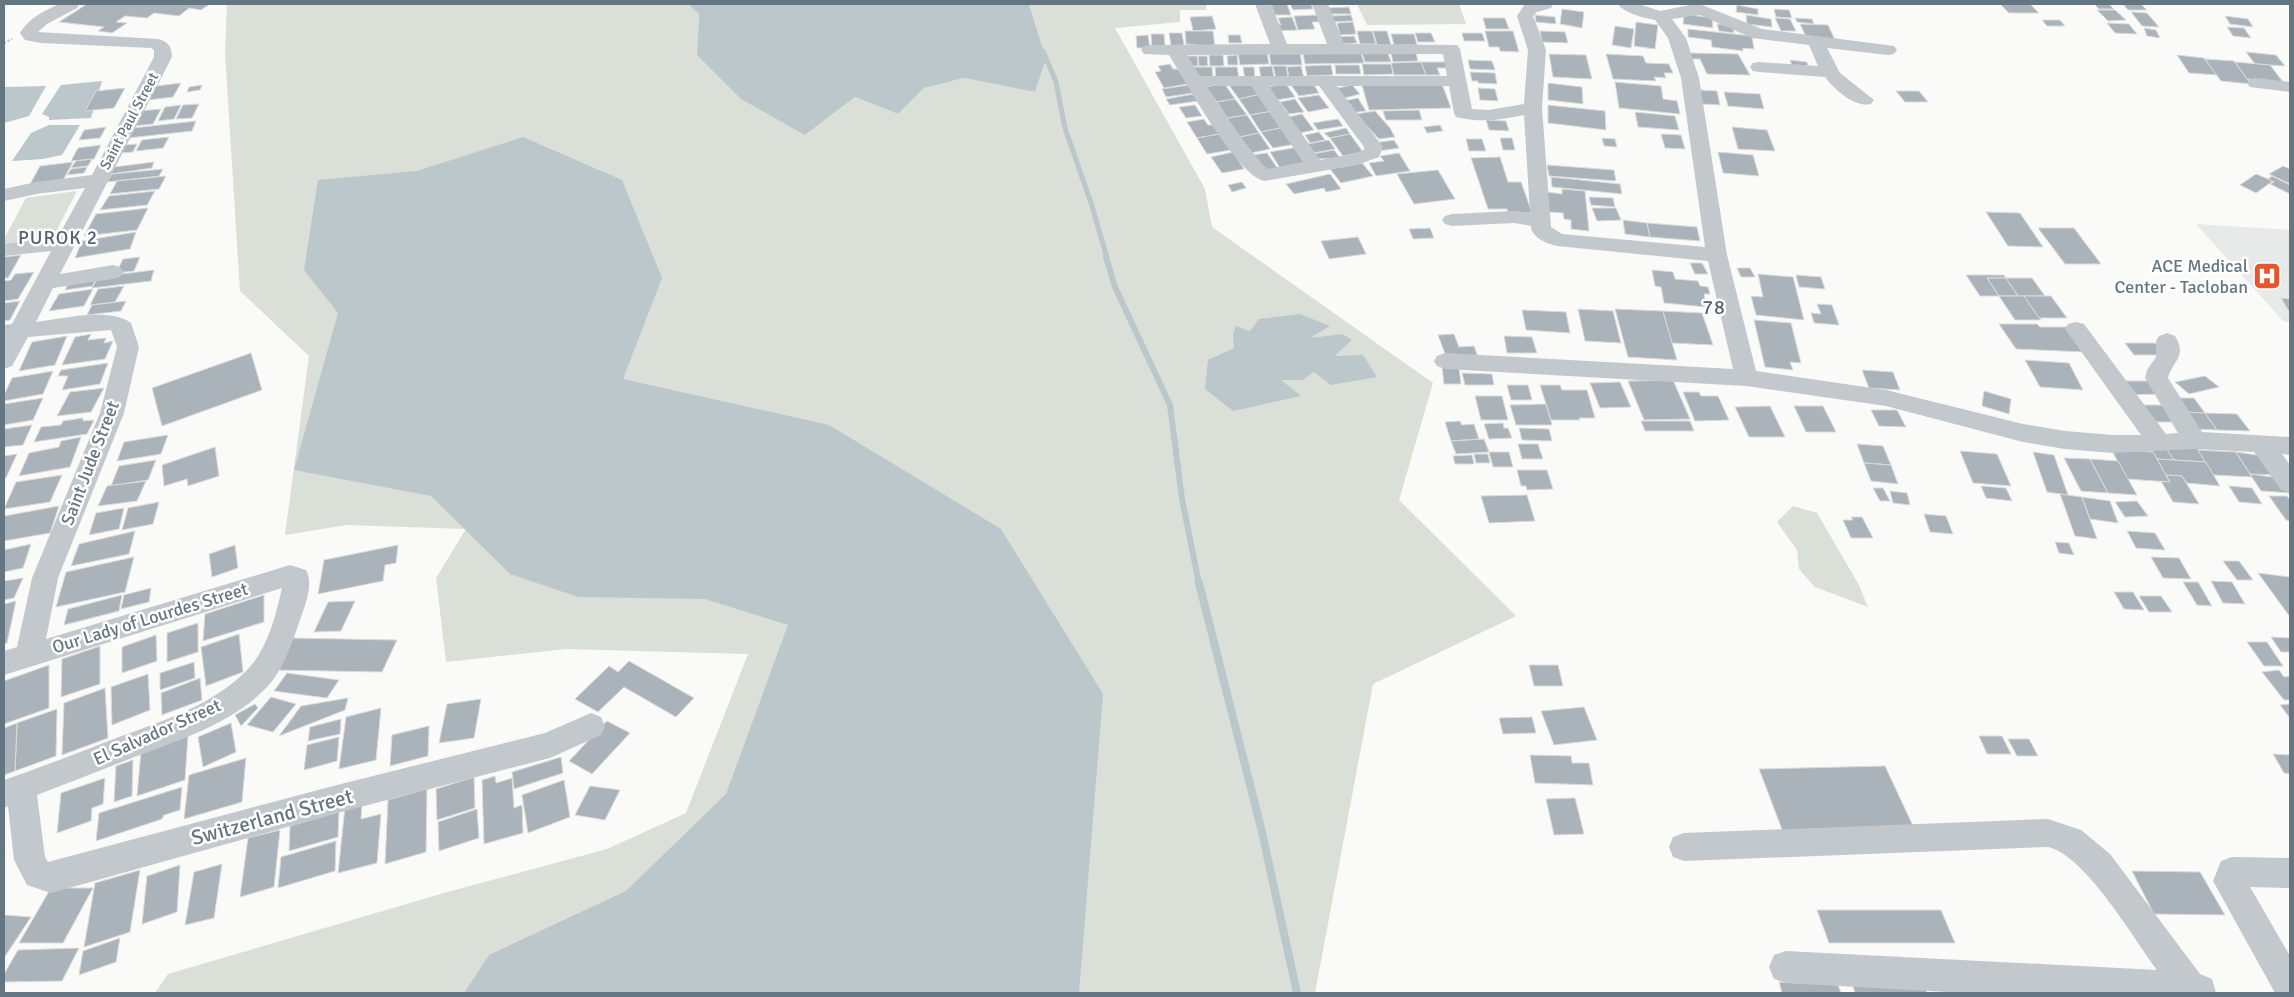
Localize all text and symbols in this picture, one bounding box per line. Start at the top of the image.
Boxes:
street label: Saint Paul Street [96,69,162,173]
district label: PUROK 2 [18,226,98,250]
place label: ACE Medical Center - Tacloban [2114,255,2248,298]
hospital icon: ACE Medical Center - Tacloban [2252,261,2282,291]
district label: 78 [1702,295,1726,320]
street label: Saint Jude Street [56,398,124,528]
street label: Our Lady of Lourdes Street [49,578,251,658]
street label: El Salvador Street [90,694,224,770]
street label: Switzerland Street [188,783,356,851]

